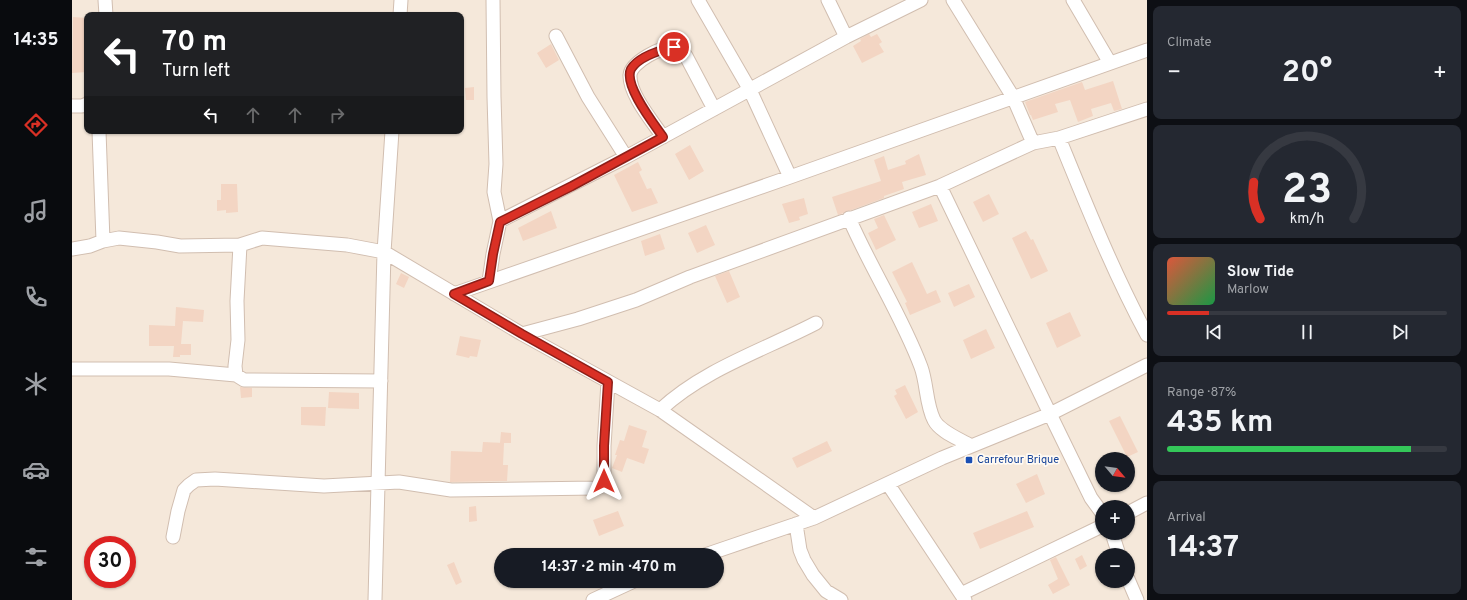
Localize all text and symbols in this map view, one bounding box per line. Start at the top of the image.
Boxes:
text: 70 m [162,25,227,61]
icon: left [96,28,148,80]
text: 14:35 [14,29,58,52]
pin [657,30,691,64]
text: Climate [1167,35,1212,51]
icon: arrive [663,36,685,58]
text: 20° [1282,55,1332,92]
text: Turn left [162,60,230,83]
text: − [1167,60,1181,87]
text: + [1433,60,1447,87]
icon: left [200,104,222,126]
icon: ahead [242,104,264,126]
icon: ahead [284,104,306,126]
icon: right [326,104,348,126]
icon: directions [22,111,50,139]
text: 23 [1282,165,1332,218]
icon: music [22,197,50,225]
text: km/h [1290,210,1324,228]
text: Slow Tide [1227,263,1294,282]
text: Marlow [1227,282,1269,298]
icon: phone [22,283,50,311]
icon: previous [1203,321,1225,343]
icon: pause [1296,321,1318,343]
icon: next [1389,321,1411,343]
icon: climate [22,370,50,398]
text: Range · 87% [1167,385,1236,401]
text: 435 km [1167,405,1273,442]
north arrow [1095,452,1135,492]
map controls [1095,452,1135,588]
place label: Carrefour Brique [977,453,1059,467]
marker: Carrefour Brique [964,455,974,465]
icon: car [22,456,50,484]
position arrow [583,460,625,502]
button: + [1095,500,1135,540]
text: Arrival [1167,510,1206,526]
text: 14:37 [1167,530,1239,567]
speed limit sign: 30 [84,536,136,588]
icon: filters [22,543,50,571]
button: − [1095,548,1135,588]
text: 14:37 · 2 min · 470 m [542,558,676,577]

